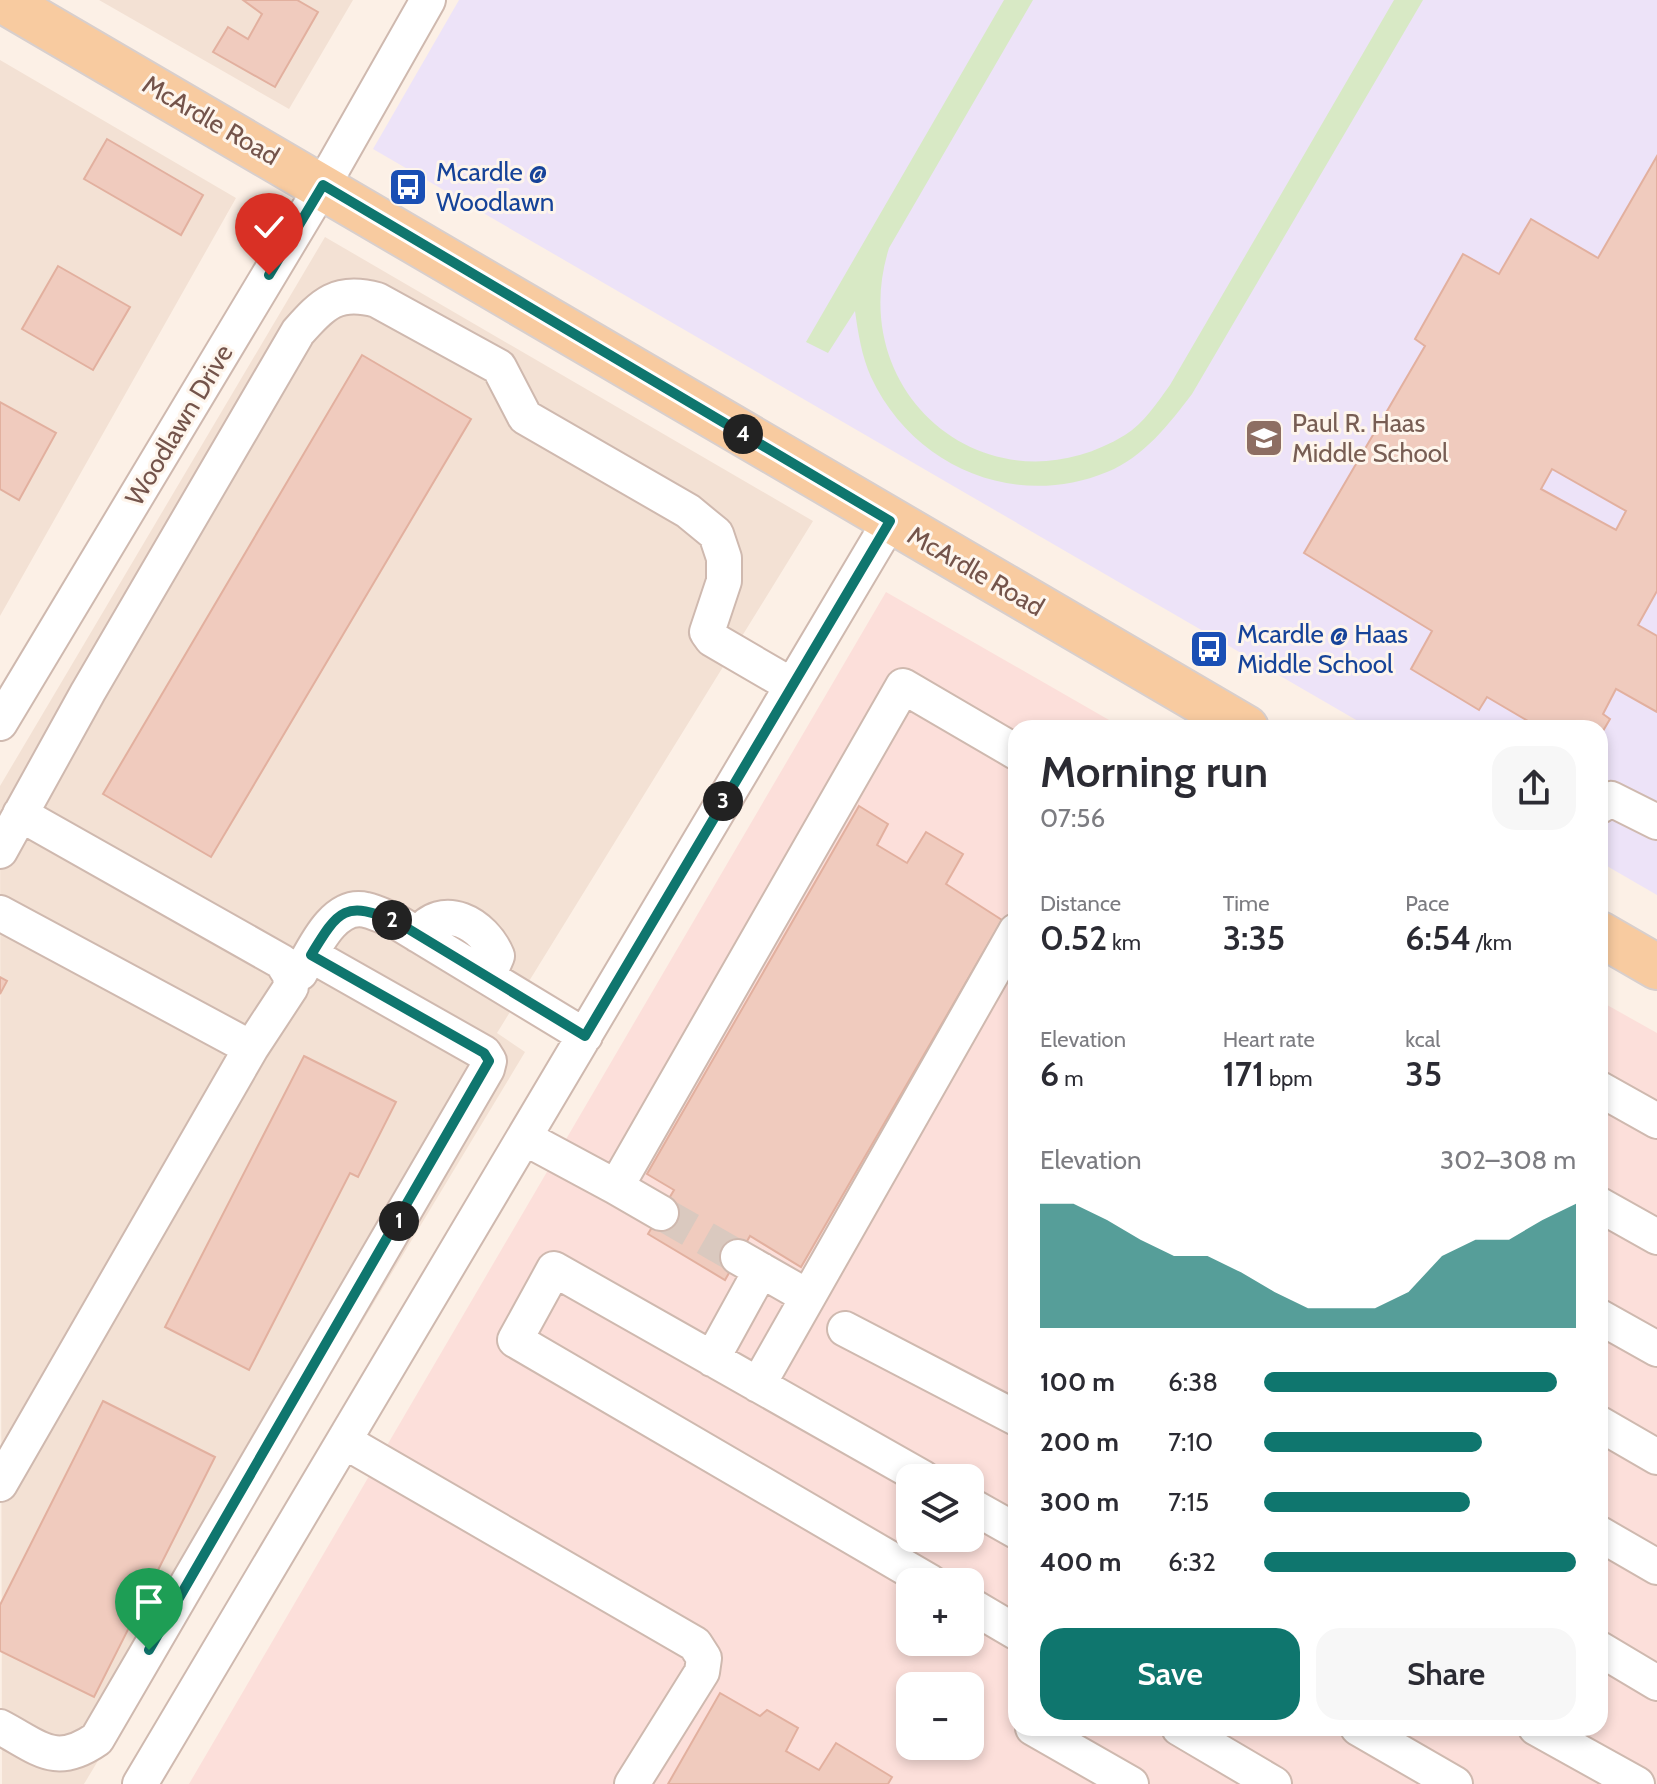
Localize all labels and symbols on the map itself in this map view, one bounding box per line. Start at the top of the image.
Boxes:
street label: McArdle Road [137,68,285,172]
place label: Mcardle @ Woodlawn [436,156,554,218]
bus stop icon: Mcardle @ Woodlawn [387,166,429,208]
pin [235,193,303,275]
street label: Woodlawn Drive [118,339,240,511]
place label: Paul R. Haas Middle School [1292,407,1448,469]
pin: 4 [723,414,763,454]
school or university icon: Paul R. Haas Middle School [1243,417,1285,459]
street label: McArdle Road [902,519,1050,623]
place label: Mcardle @ Haas Middle School [1237,618,1408,680]
bus stop icon: Mcardle @ Haas Middle School [1188,628,1230,670]
pin: 3 [703,781,743,821]
pin: 2 [372,900,412,940]
pin: 1 [379,1201,419,1241]
pin [115,1568,183,1650]

